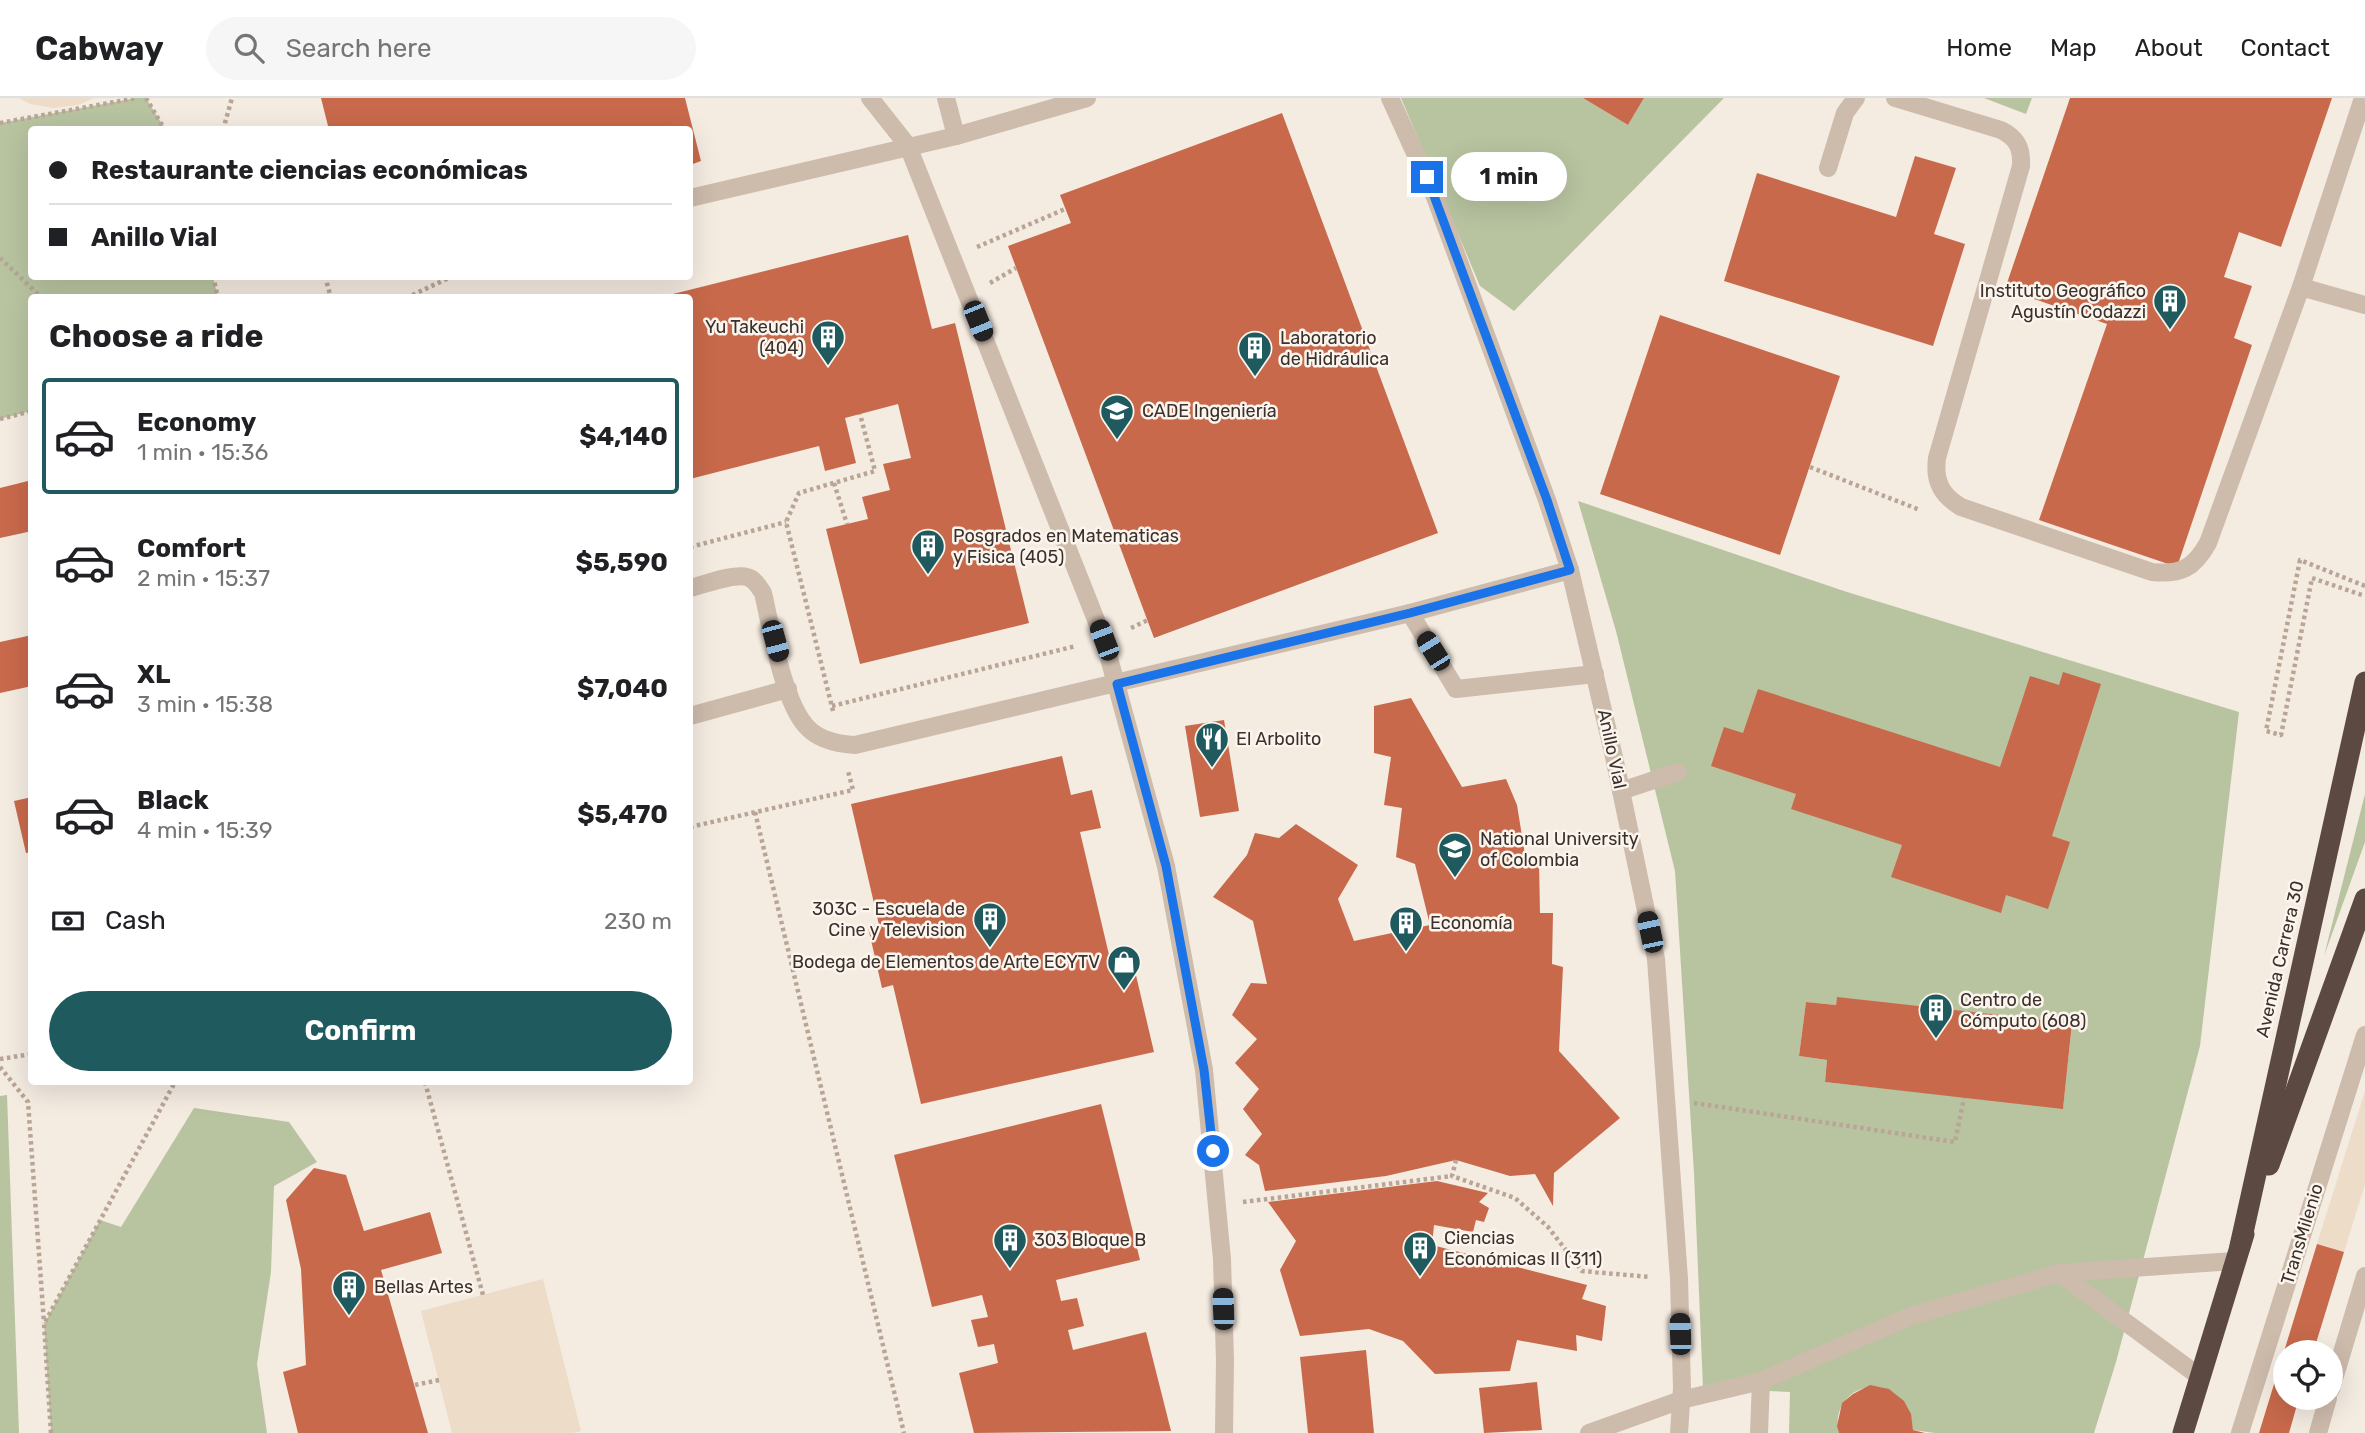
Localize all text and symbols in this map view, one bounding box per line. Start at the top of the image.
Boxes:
search box [206,17,696,80]
text: Cabway [35,29,164,68]
icon: search [230,29,268,67]
text: Search here [286,33,432,64]
text: Home [1946,34,2012,62]
text: Map [2050,34,2097,62]
text: About [2135,34,2203,62]
text: Contact [2241,34,2330,62]
callout: 1 min [1452,153,1567,202]
text: Restaurante ciencias económicas [91,155,528,186]
route end [1411,161,1443,193]
text: 1 min [1480,162,1538,190]
text: Anillo Vial [91,222,217,253]
place label: Instituto Geográfico Agustín Codazzi [1980,280,2146,323]
building icon: Instituto Geográfico Agustín Codazzi [2151,282,2189,331]
car [961,298,996,344]
place label: Yu Takeuchi (404) [705,316,804,359]
text: Choose a ride [49,317,263,355]
building icon: Yu Takeuchi (404) [809,318,847,367]
place label: Laboratorio de Hidráulica [1280,327,1389,370]
building icon: Laboratorio de Hidráulica [1236,329,1274,378]
school or university icon: CADE Ingeniería [1098,392,1136,441]
place label: CADE Ingeniería [1142,400,1277,422]
icon: car [53,405,116,468]
text: Economy [137,407,256,438]
text: $4,140 [579,421,668,452]
text: 1 min · 15:36 [137,438,268,466]
place label: Posgrados en Matematicas y Fisica (405) [953,525,1179,568]
building icon: Posgrados en Matematicas y Fisica (405) [909,527,947,576]
icon: car [53,531,116,594]
text: Comfort [137,533,246,564]
text: $5,590 [576,547,668,578]
text: 2 min · 15:37 [137,564,270,592]
car [1087,617,1122,663]
car [760,618,791,664]
car [1413,628,1454,674]
icon: car [53,657,116,720]
text: XL [137,659,170,690]
text: $7,040 [577,673,668,704]
text: 3 min · 15:38 [137,690,273,718]
street label: Anillo Vial [1593,707,1631,791]
restaurant icon: El Arbolito [1193,720,1231,769]
place label: El Arbolito [1236,728,1321,750]
icon: car [53,783,116,846]
text: Black [137,785,209,816]
text: $5,470 [577,799,668,830]
text: 4 min · 15:39 [137,816,273,844]
place label: National University of Colombia [1480,828,1639,871]
school or university icon: National University of Colombia [1436,830,1474,879]
street label: Avenida Carrera 30 [2251,878,2309,1040]
place label: 303C - Escuela de Cine y Television [812,898,965,941]
building icon: 303C - Escuela de Cine y Television [971,900,1009,949]
icon: cash [49,902,87,940]
building icon: Economía [1387,904,1425,953]
text: Cash [105,905,166,936]
text: 230 m [604,907,672,935]
car [1636,909,1665,955]
place label: Economía [1430,912,1513,934]
shop icon: Bodega de Elementos de Arte ECYTV [1105,943,1143,992]
place label: Bodega de Elementos de Arte ECYTV [792,951,1100,973]
place label: Centro de Cómputo (608) [1960,989,2086,1032]
button: Confirm [49,991,672,1071]
building icon: Centro de Cómputo (608) [1917,991,1955,1040]
route start [1197,1135,1229,1167]
street label: TransMilenio [2276,1181,2328,1287]
building icon: 303 Bloque B [991,1221,1029,1270]
place label: Ciencias Económicas II (311) [1444,1227,1602,1270]
place label: 303 Bloque B [1034,1229,1146,1251]
building icon: Ciencias Económicas II (311) [1401,1229,1439,1278]
building icon: Bellas Artes [330,1268,368,1317]
place label: Bellas Artes [374,1276,473,1298]
car [1212,1288,1235,1330]
car [1669,1313,1692,1355]
map controls [2273,1340,2343,1410]
button: locate [2273,1340,2343,1410]

